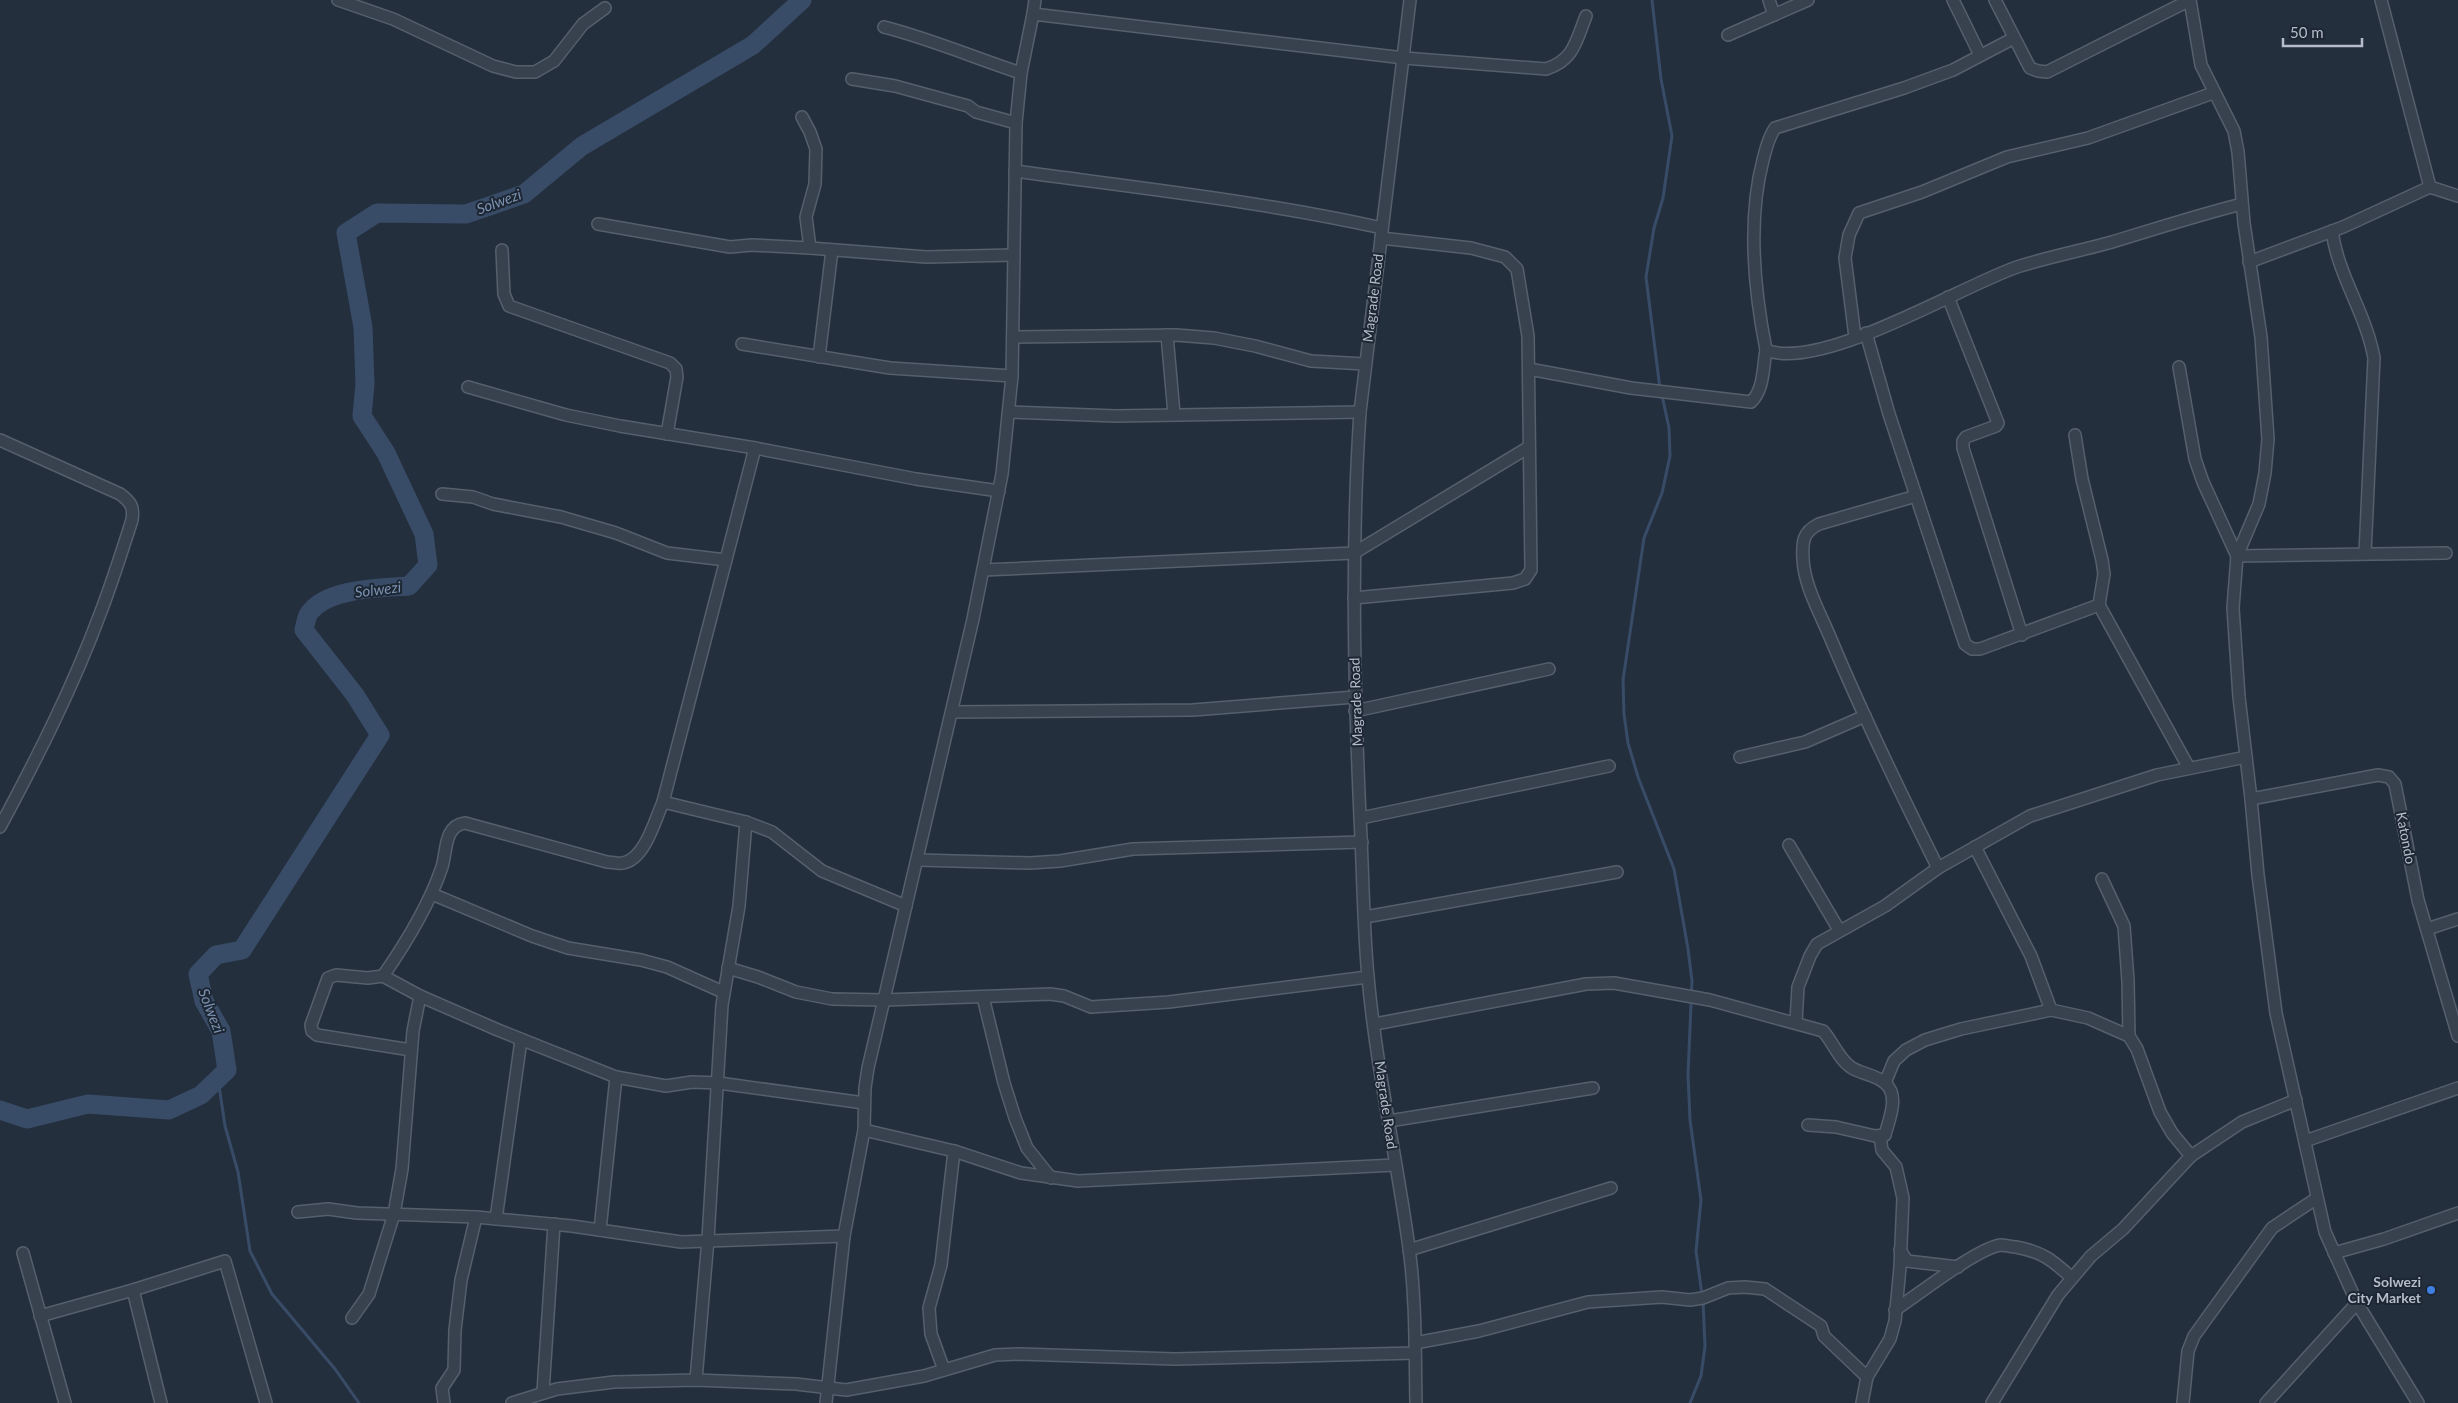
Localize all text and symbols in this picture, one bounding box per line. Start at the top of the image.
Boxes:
scale bar [2283,15,2362,47]
text: 50 m [2290,23,2324,41]
water label: Solwezi [474,184,524,217]
street label: Magrade Road [1359,253,1386,343]
water label: Solwezi [354,577,403,601]
street label: Magrade Road [1345,657,1366,747]
street label: Katondo [2393,810,2420,865]
water label: Solwezi [195,986,229,1036]
street label: Magrade Road [1372,1060,1401,1150]
place label: Solwezi City Market [2347,1273,2422,1306]
marker: Solwezi City Market [2425,1284,2437,1296]

